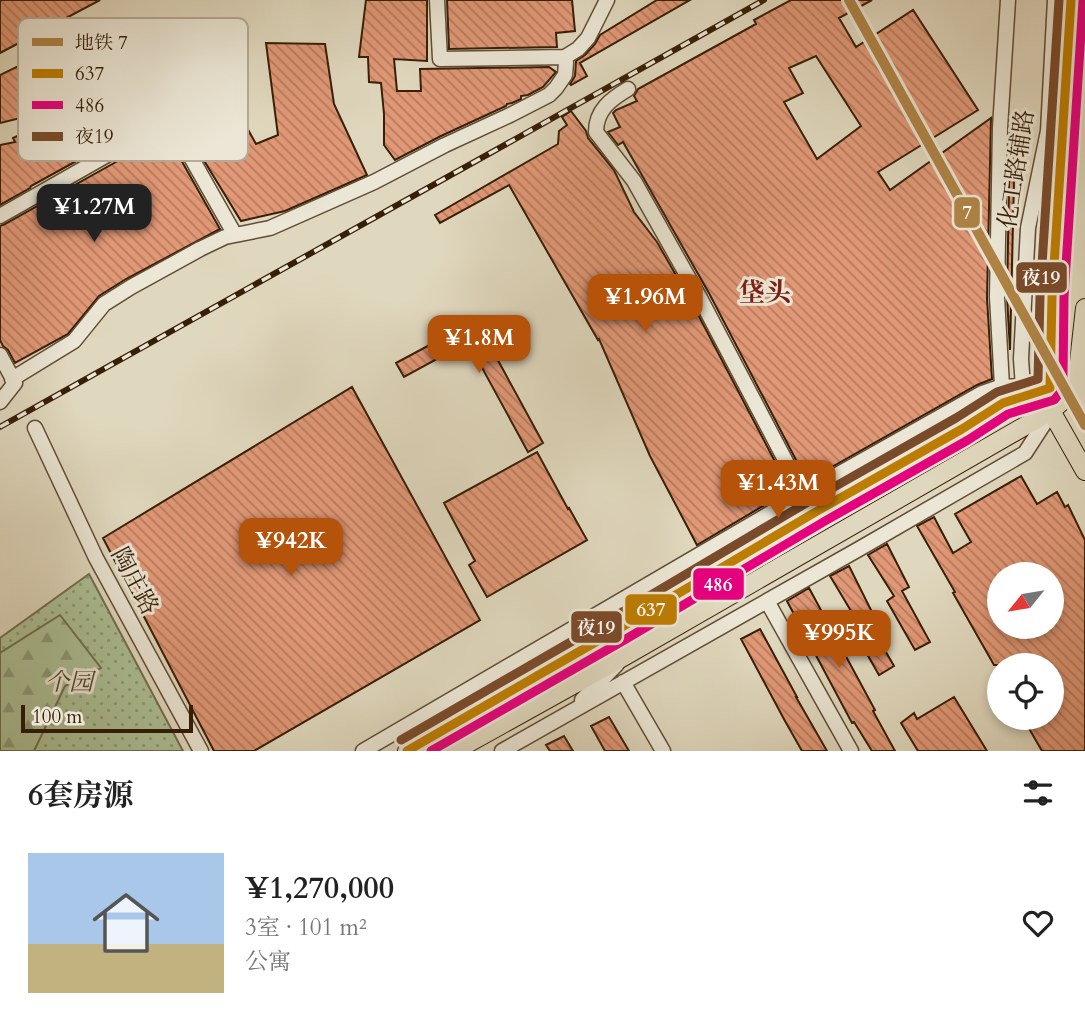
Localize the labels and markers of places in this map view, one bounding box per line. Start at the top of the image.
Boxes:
pin: ¥1.27M [37,184,151,244]
pin: ¥1.96M [588,274,702,334]
pin: ¥1.8M [430,316,528,375]
pin: ¥1.43M [721,461,835,520]
pin: ¥942K [242,518,340,578]
pin: ¥995K [790,610,888,670]

